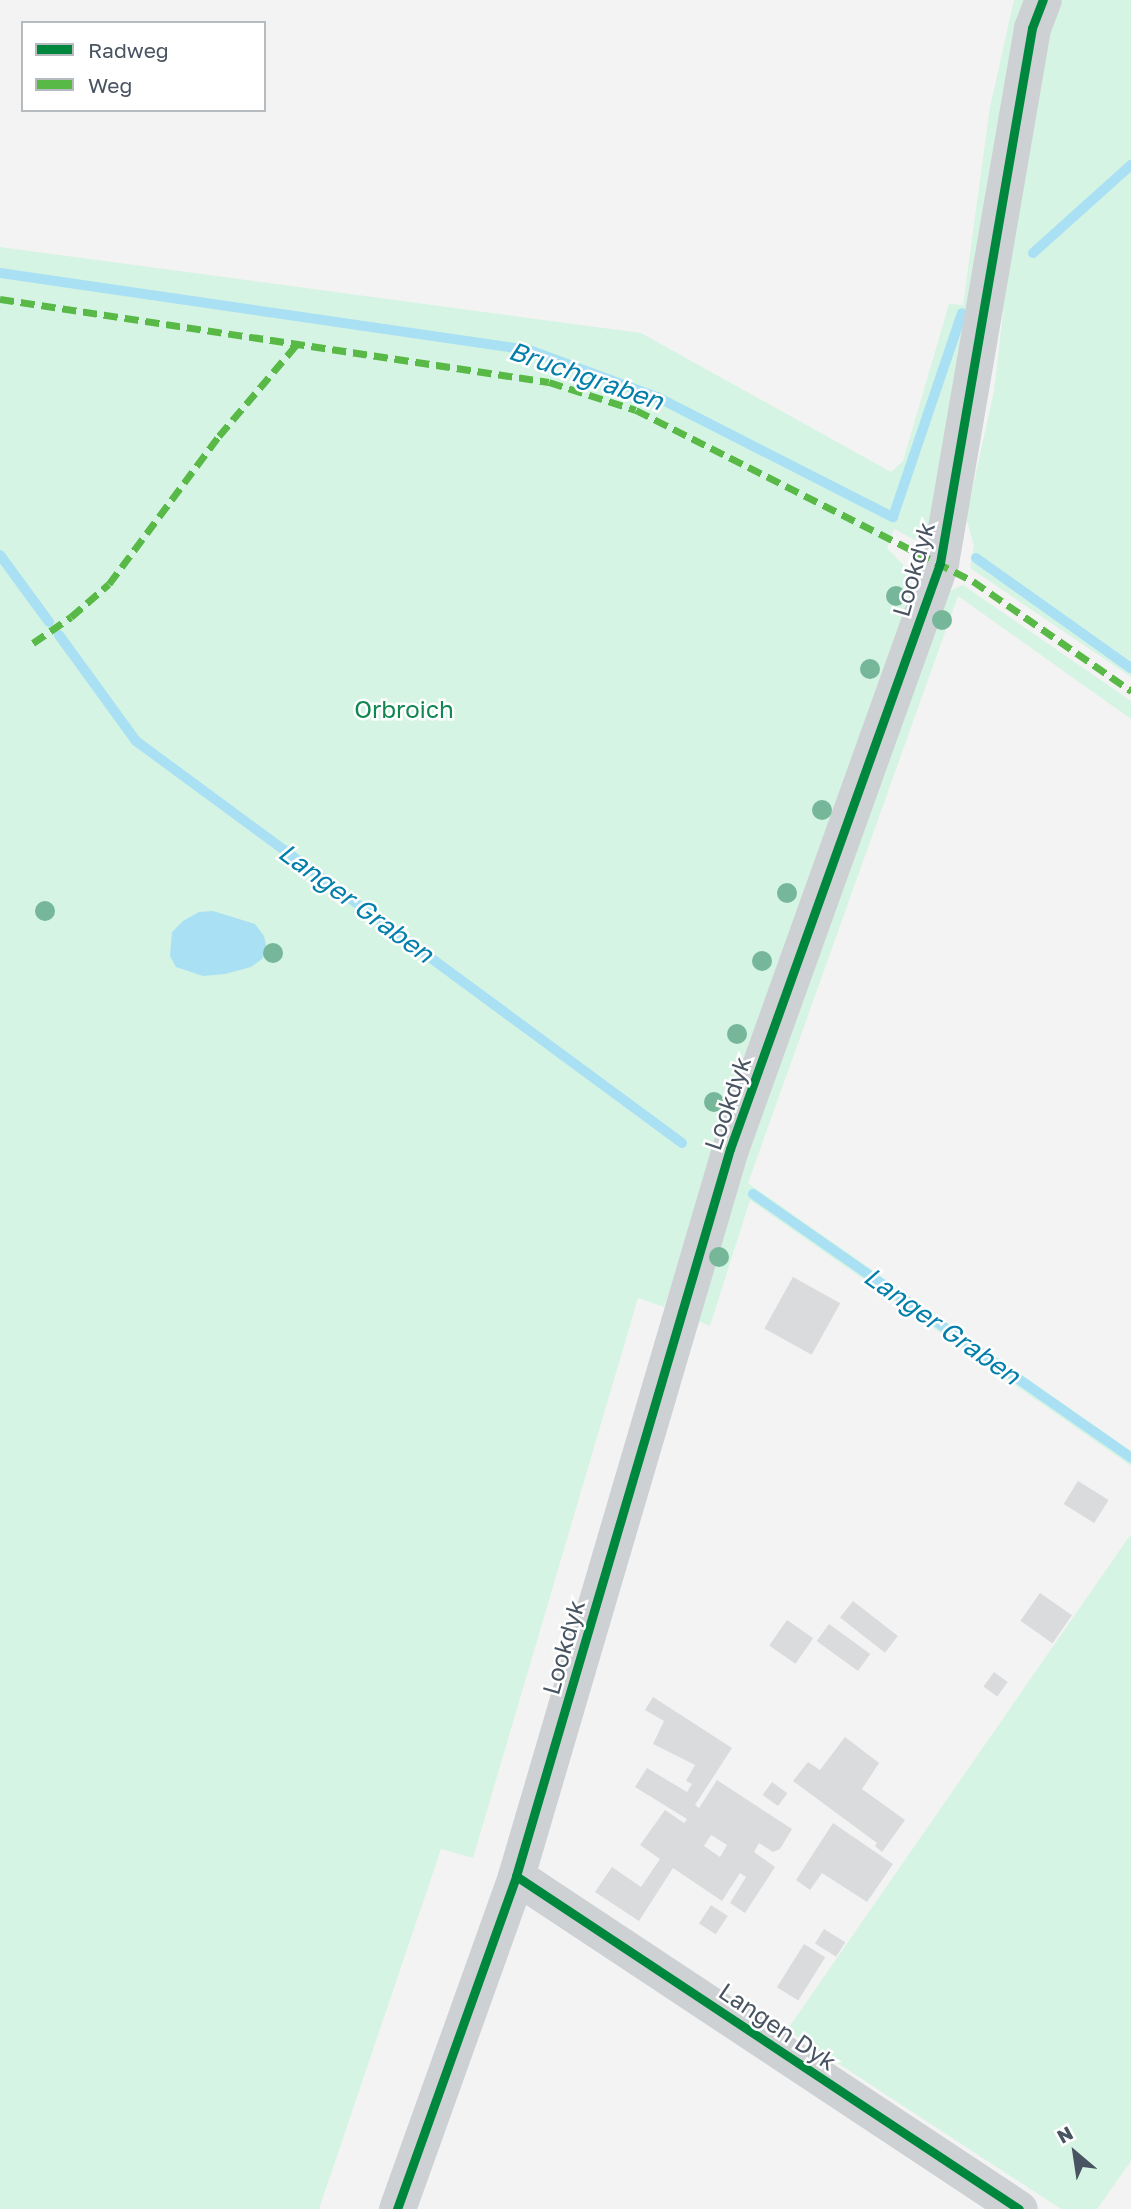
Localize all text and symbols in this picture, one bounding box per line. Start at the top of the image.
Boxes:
legend [21,21,266,112]
text: Radweg [88,37,169,63]
text: Weg [88,72,132,98]
water label: Bruchgraben [505,335,667,417]
street label: Lookdyk [886,518,940,620]
park label: Orbroich [354,695,454,723]
water label: Langer Graben [273,836,439,970]
street label: Lookdyk [698,1052,756,1154]
water label: Langer Graben [858,1261,1026,1391]
street label: Lookdyk [536,1596,590,1698]
street label: Langen Dyk [714,1976,842,2076]
north arrow [1040,2118,1110,2188]
text: N [1053,2121,1076,2148]

